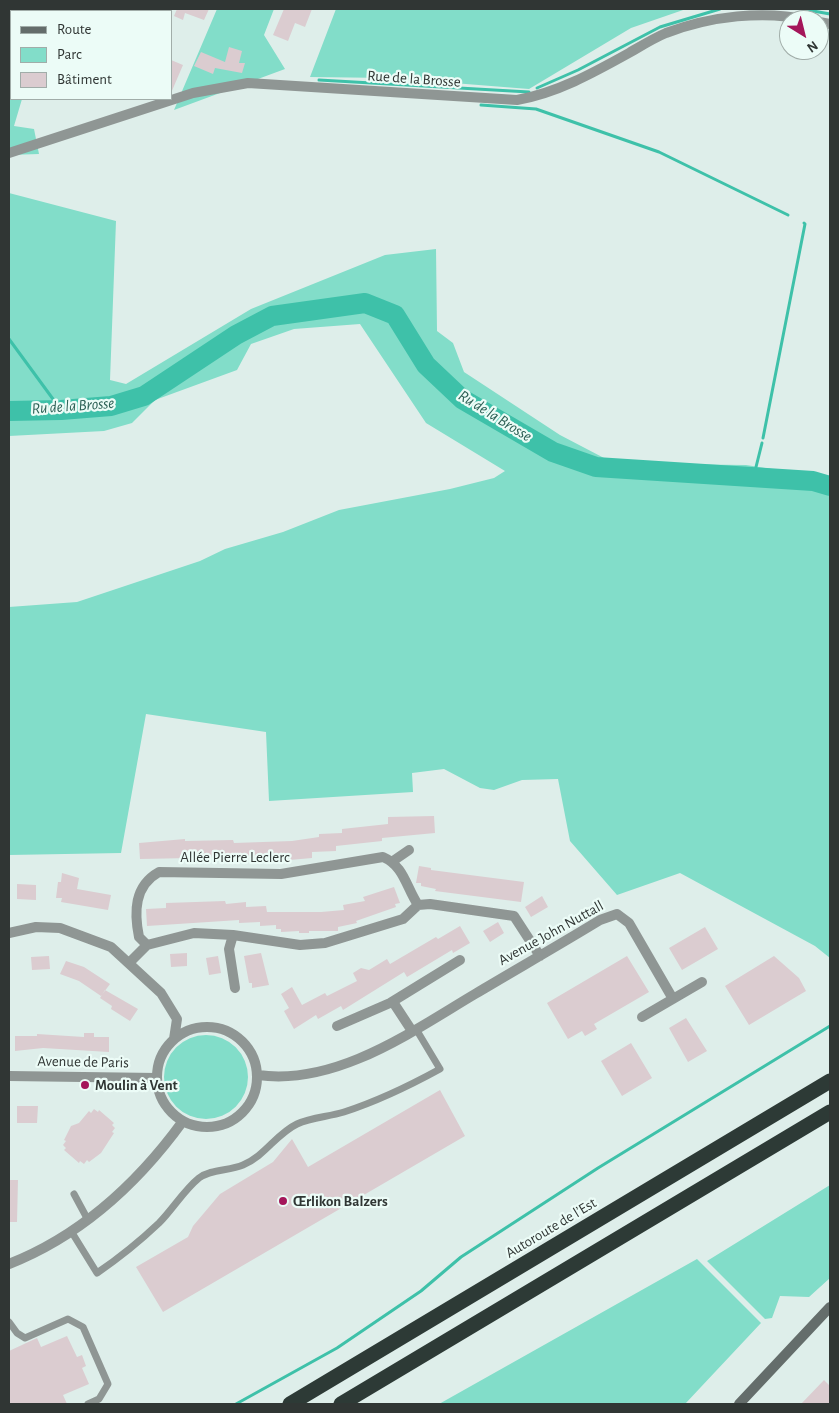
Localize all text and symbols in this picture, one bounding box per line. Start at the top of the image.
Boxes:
legend [10,10,172,100]
north arrow [779,10,829,60]
text: Route [57,22,91,37]
text: N [804,38,820,55]
text: Parc [57,47,82,62]
street label: Rue de la Brosse [367,67,461,91]
text: Bâtiment [57,72,112,87]
water label: Ru de la Brosse [455,386,535,446]
water label: Ru de la Brosse [31,394,115,418]
street label: Allée Pierre Leclerc [180,848,290,866]
street label: Avenue John Nuttall [495,897,607,969]
street label: Avenue de Paris [37,1052,129,1072]
place label: Moulin à Vent [95,1076,178,1094]
marker: Moulin à Vent [79,1079,91,1091]
place label: Œrlikon Balzers [293,1192,388,1210]
street label: Autoroute de l’Est [502,1194,600,1262]
marker: Œrlikon Balzers [277,1195,289,1207]

